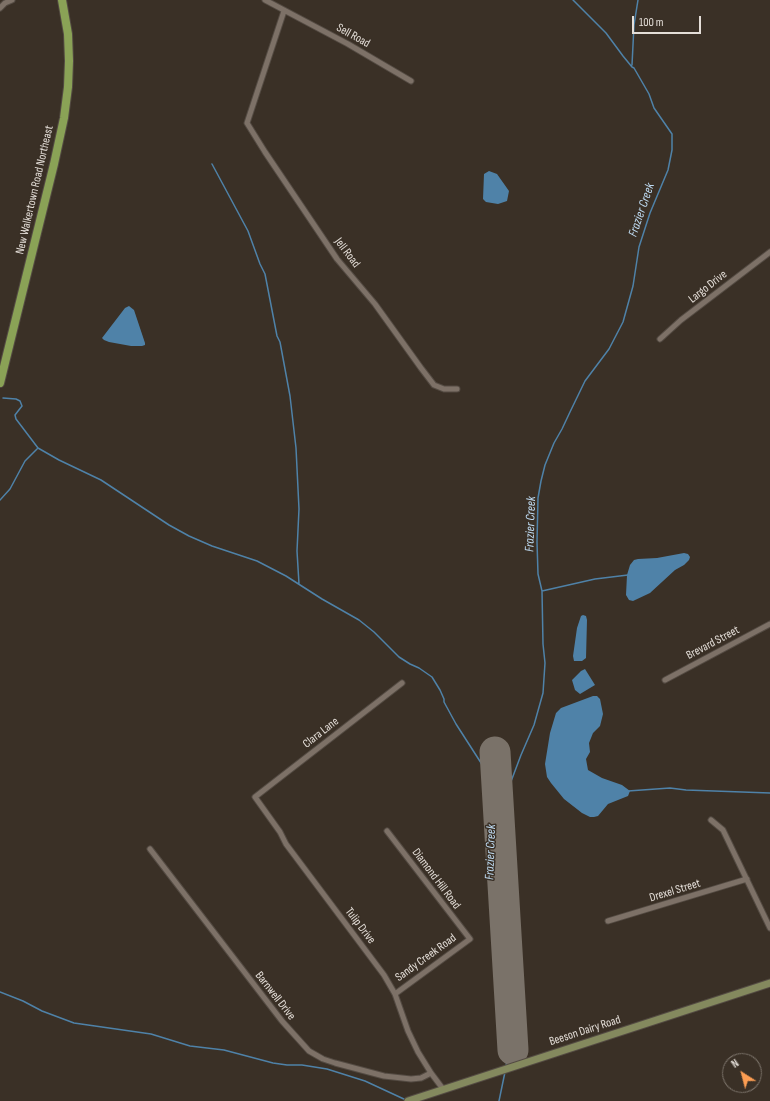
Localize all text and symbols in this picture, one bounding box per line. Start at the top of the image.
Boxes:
scale bar [634,8,703,34]
text: 100 m [639,15,664,30]
street label: Sell Road [334,21,372,51]
street label: New Walkertown Road Northeast [13,124,57,256]
water label: Frazier Creek [626,181,658,239]
street label: Jell Road [331,235,363,271]
street label: Largo Drive [686,268,730,306]
water label: Frazier Creek [522,496,540,552]
street label: Brevard Street [684,623,742,663]
street label: Clara Lane [300,715,342,751]
water label: Frazier Creek [482,824,500,880]
street label: Diamond Hill Road [409,846,463,912]
street label: Drexel Street [648,876,702,906]
street label: Tulip Drive [342,905,378,947]
street label: Sandy Creek Road [393,931,459,985]
street label: Barnwell Drive [252,969,298,1023]
street label: Beeson Dairy Road [548,1013,622,1049]
north arrow [722,1053,762,1093]
text: N [729,1057,741,1071]

